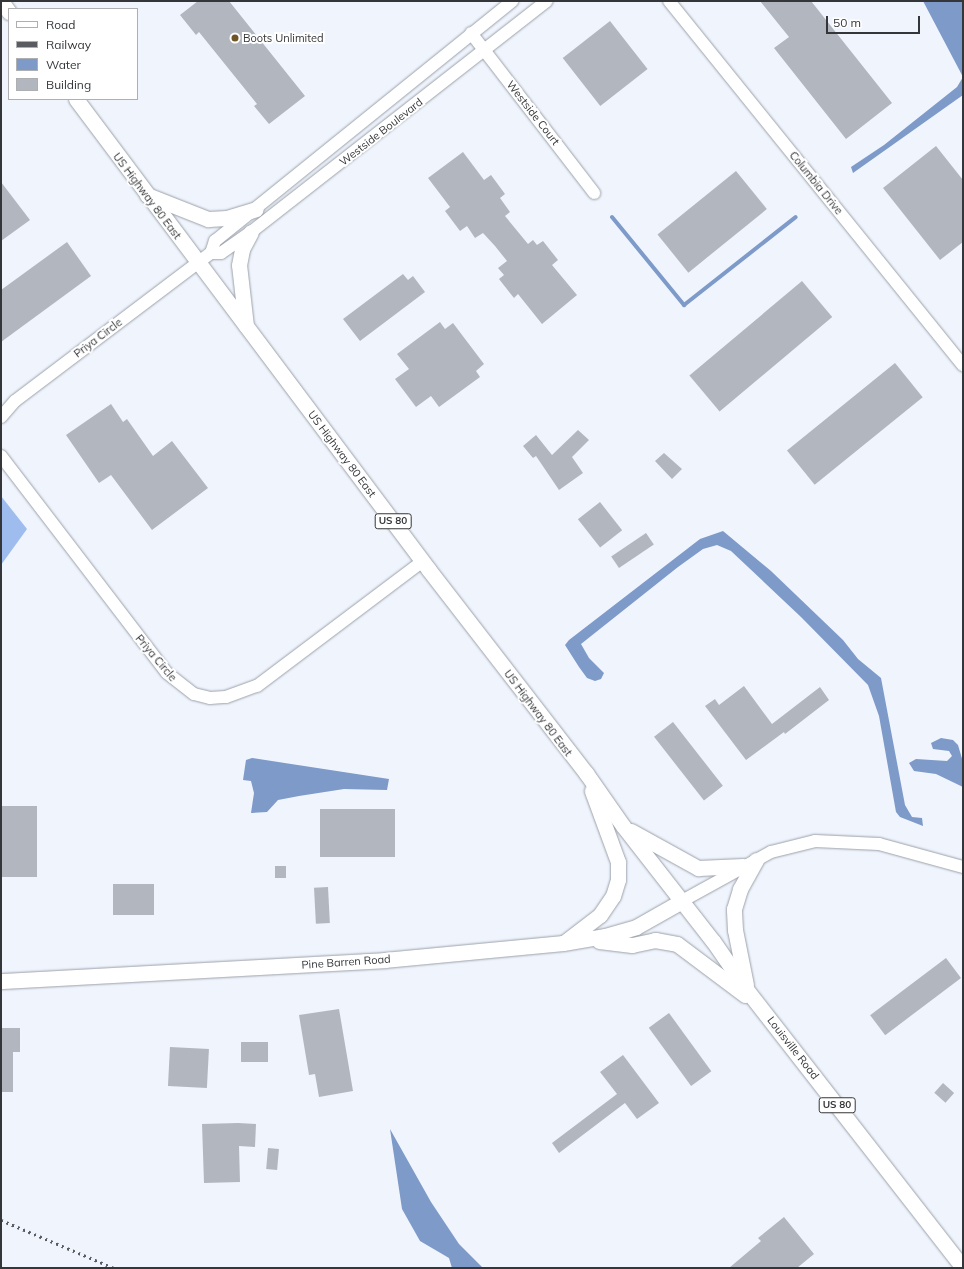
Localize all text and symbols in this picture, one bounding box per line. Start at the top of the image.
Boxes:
legend [8,8,138,100]
scale bar [828,8,922,34]
text: 50 m [833,15,861,30]
text: Road [46,17,75,32]
place label: Boots Unlimited [243,31,324,45]
marker: Boots Unlimited [230,33,240,43]
text: Railway [46,37,91,52]
text: Water [46,57,81,72]
text: Building [46,77,91,92]
street label: Westside Court [504,78,562,148]
street label: Westside Boulevard [337,95,425,169]
street label: Columbia Drive [787,149,845,217]
street label: US Highway 80 East [110,150,184,242]
street label: Priya Circle [71,316,125,360]
street label: US Highway 80 East [305,408,379,500]
road number: US 80 [374,513,412,529]
street label: Priya Circle [133,632,179,684]
street label: US Highway 80 East [501,667,575,759]
street label: Pine Barren Road [301,952,391,972]
street label: Louisville Road [764,1014,822,1082]
road number: US 80 [818,1097,856,1113]

